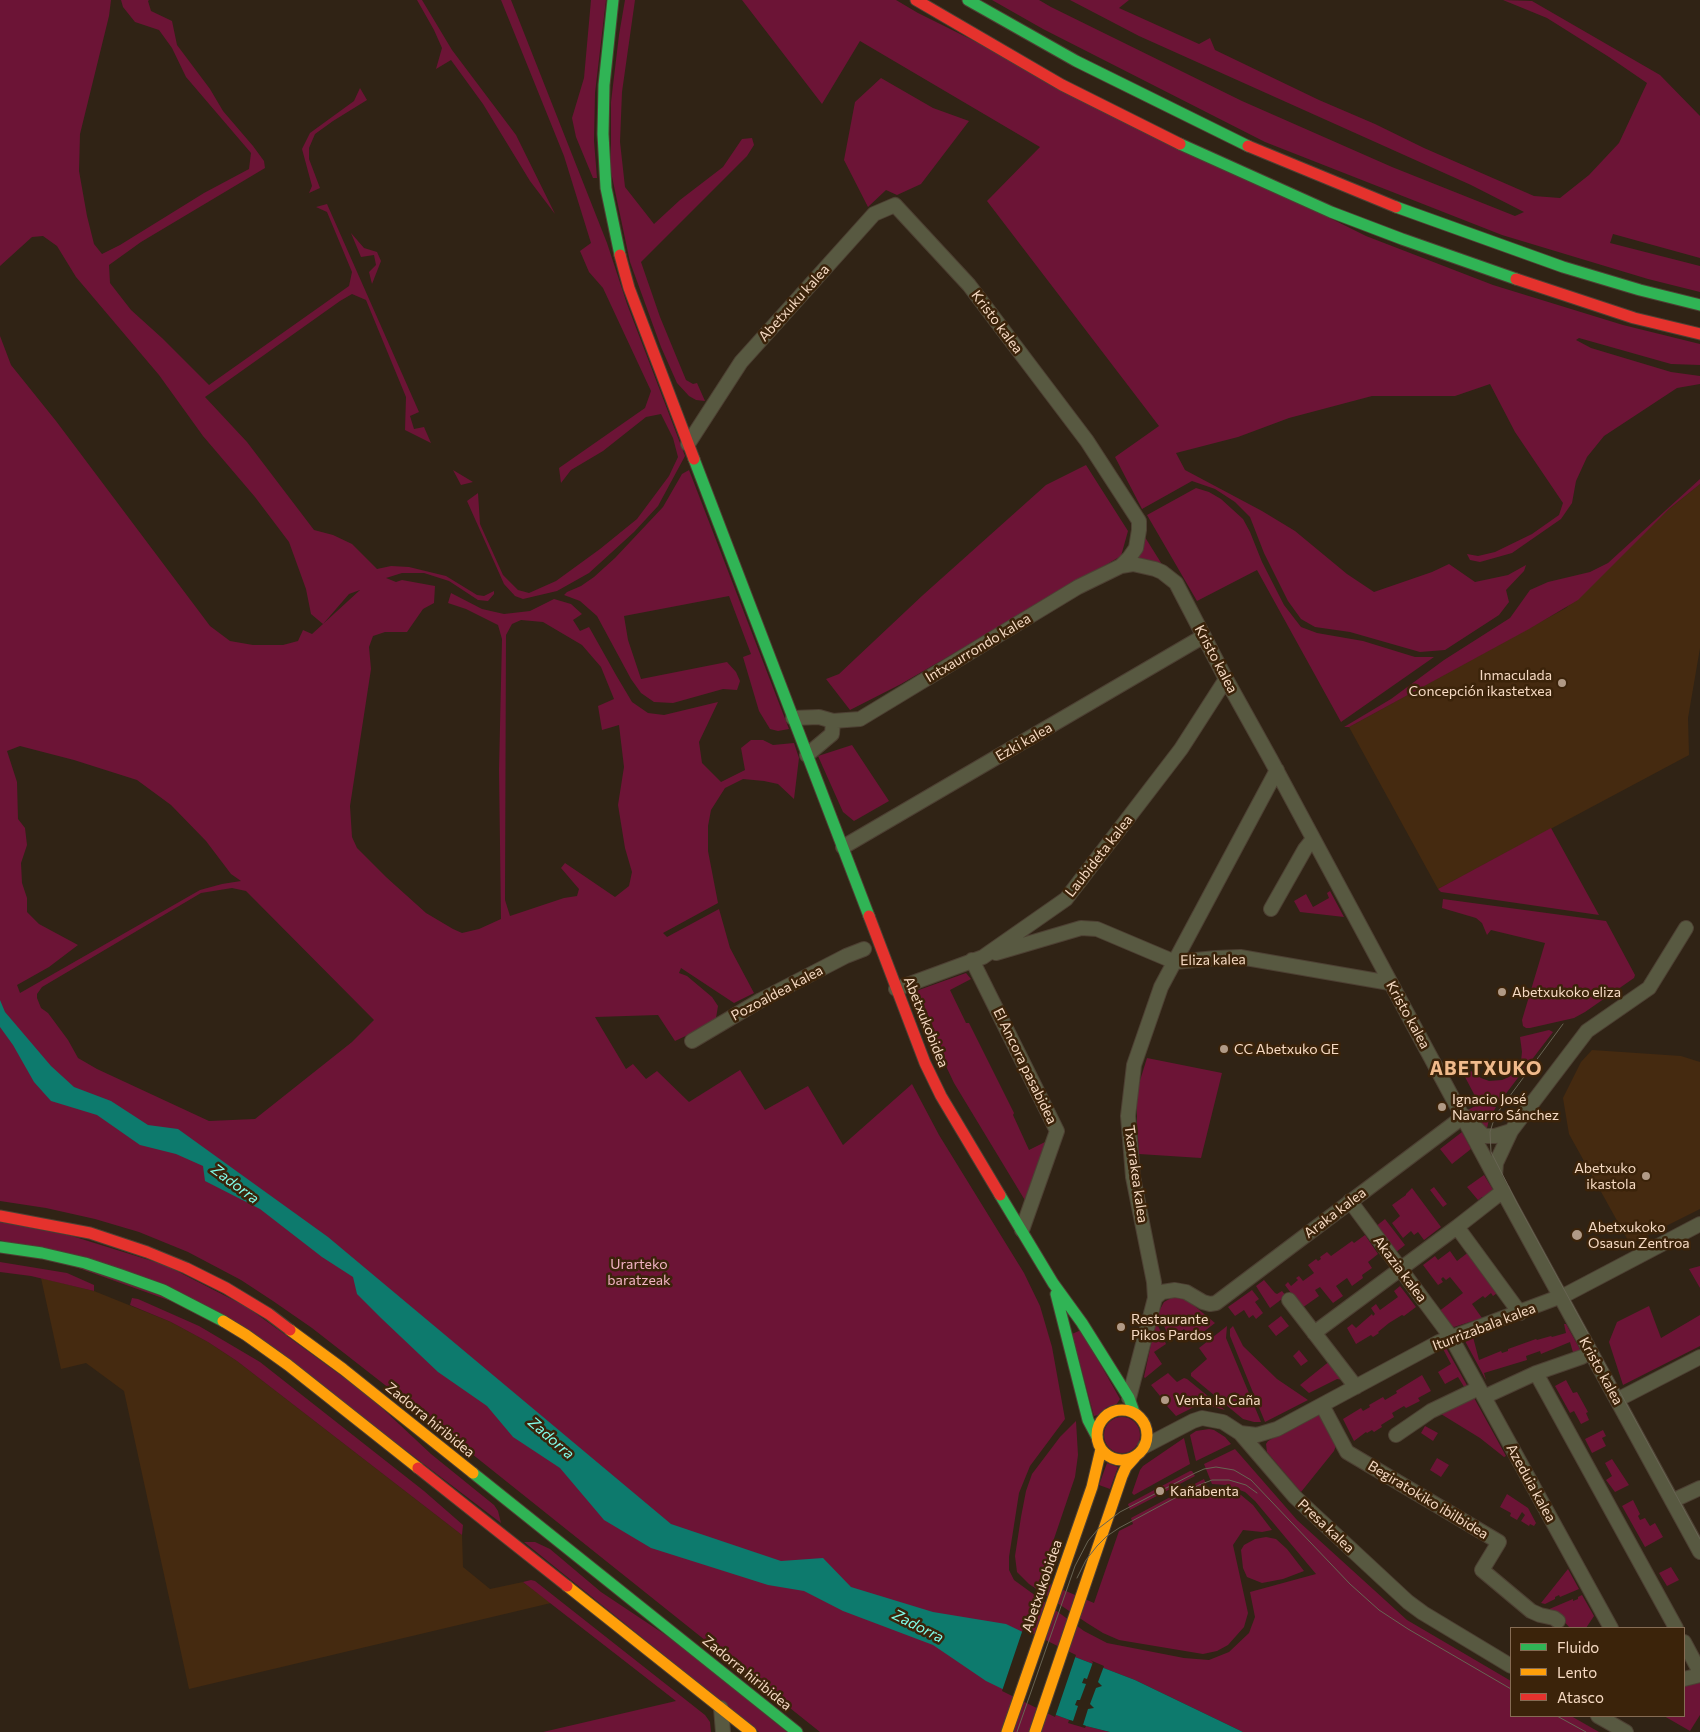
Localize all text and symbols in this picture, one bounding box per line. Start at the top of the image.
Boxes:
street label: Abetxuku kalea [755,261,833,345]
street label: Kristo kalea [968,287,1026,357]
street label: Intxaurrondo kalea [922,610,1034,686]
street label: Kristo kalea [1191,622,1241,696]
place label: Inmaculada Concepción ikastetxea [1409,667,1552,700]
marker: Inmaculada Concepción ikastetxea [1556,677,1568,689]
street label: Ezki kalea [993,719,1055,765]
street label: Laubideta kalea [1062,812,1136,900]
street label: Eliza kalea [1180,951,1246,969]
street label: Pozoaldea kalea [728,962,826,1024]
street label: Abetxukobidea [900,974,952,1070]
street label: Kristo kalea [1383,978,1433,1052]
place label: Abetxukoko eliza [1512,984,1621,1000]
marker: Abetxukoko eliza [1496,986,1508,998]
street label: El Ancora pasabidea [990,1005,1060,1127]
place label: CC Abetxuko GE [1234,1041,1339,1057]
marker: CC Abetxuko GE [1218,1043,1230,1055]
district label: ABETXUKO [1428,1058,1544,1080]
place label: Ignacio José Navarro Sánchez [1452,1091,1559,1124]
marker: Ignacio José Navarro Sánchez [1436,1101,1448,1113]
street label: Txarrakea kalea [1121,1124,1151,1224]
water label: Zadorra [208,1160,262,1208]
place label: Abetxuko ikastola [1574,1160,1636,1192]
marker: Abetxuko ikastola [1640,1170,1652,1182]
street label: Araka kalea [1301,1184,1369,1242]
place label: Abetxukoko Osasun Zentroa [1588,1219,1690,1252]
marker: Abetxukoko Osasun Zentroa [1570,1228,1584,1242]
street label: Akazia kalea [1370,1233,1430,1305]
park label: Urarteko baratzeak [607,1256,671,1288]
street label: Iturrizabala kalea [1430,1300,1538,1354]
place label: Restaurante Pikos Pardos [1131,1311,1212,1344]
marker: Restaurante Pikos Pardos [1115,1321,1127,1333]
street label: Kristo kalea [1576,1334,1626,1408]
street label: Zadorra hiribidea [382,1379,478,1461]
place label: Venta la Caña [1175,1392,1261,1408]
marker: Venta la Caña [1159,1394,1171,1406]
water label: Zadorra [524,1413,578,1463]
street label: Azeduia kalea [1503,1441,1559,1525]
street label: Begiratokiko ibilbidea [1365,1457,1491,1543]
place label: Kañabenta [1170,1483,1239,1499]
marker: Kañabenta [1154,1485,1166,1497]
street label: Presa kalea [1294,1496,1358,1556]
street label: Abetxukobidea [1018,1538,1066,1634]
water label: Zadorra [889,1605,947,1647]
legend [1510,1627,1685,1717]
street label: Zadorra hiribidea [699,1632,795,1714]
text: Fluido [1557,1638,1599,1656]
text: Lento [1557,1663,1597,1681]
text: Atasco [1557,1688,1604,1706]

